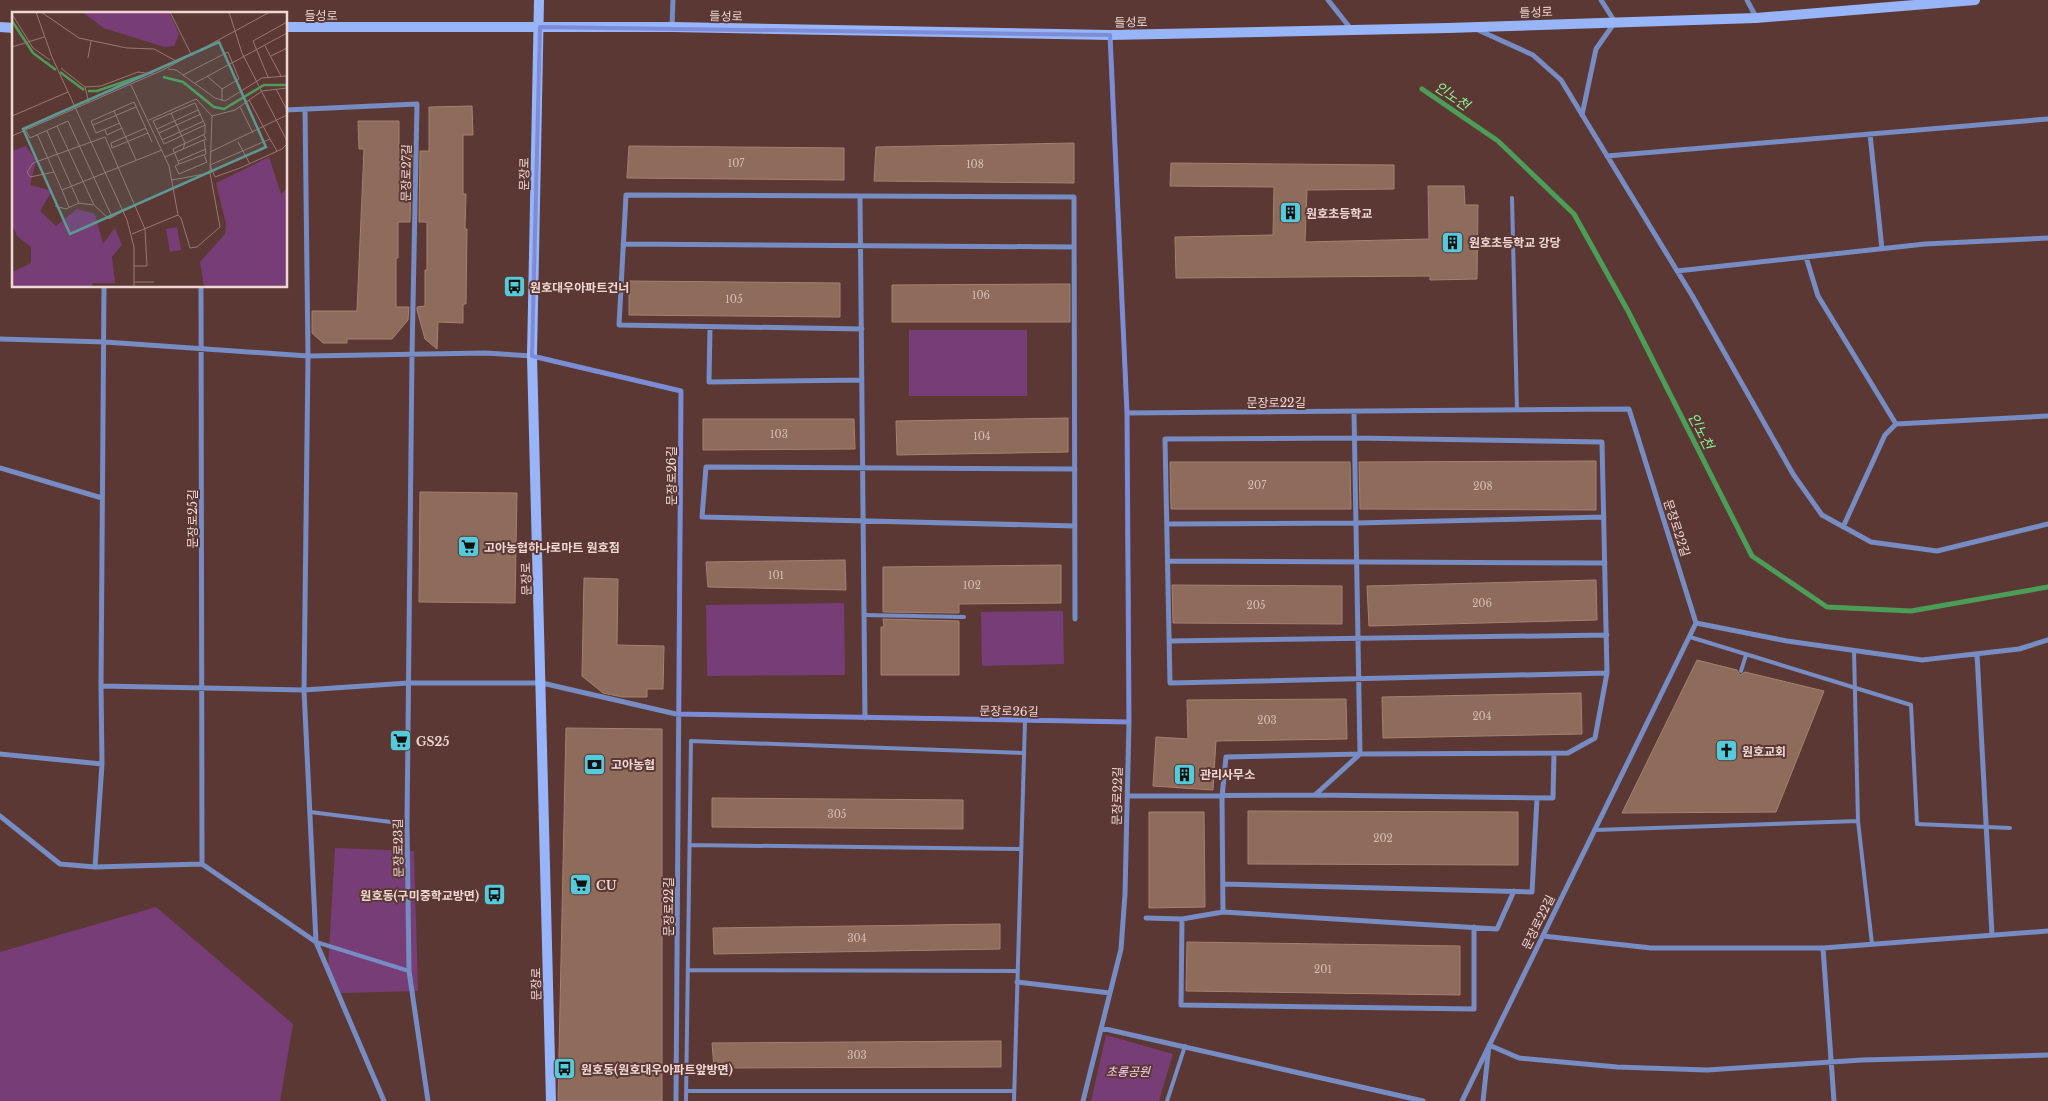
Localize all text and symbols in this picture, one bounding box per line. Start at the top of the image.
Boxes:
street label: 들성로 [1519,4,1553,20]
street label: 들성로 [304,8,338,23]
street label: 들성로 [709,8,743,24]
inset map [12,12,288,288]
street label: 들성로 [1114,14,1148,30]
water label: 인노천 [1431,78,1474,115]
street label: 문장로27길 [398,144,414,202]
street label: 문장로 [516,157,532,191]
house number: 107 [728,157,745,170]
house number: 108 [966,158,984,171]
building icon: 원호초등학교 [1278,201,1302,225]
place label: 원호초등학교 [1306,206,1372,221]
building icon: 원호초등학교 강당 [1441,230,1465,254]
place label: 원호초등학교 강당 [1469,235,1561,250]
bus stop icon: 원호대우아파트건너 [502,275,526,299]
place label: 원호대우아파트건너 [530,280,629,295]
house number: 106 [972,289,990,302]
house number: 105 [725,293,743,306]
street label: 문장로22길 [1247,395,1305,410]
water label: 인노천 [1684,410,1718,453]
house number: 103 [770,428,788,441]
house number: 104 [973,430,991,443]
street label: 문장로26길 [664,446,679,506]
house number: 207 [1248,479,1267,492]
house number: 208 [1473,480,1493,493]
street label: 문장로25길 [185,490,200,548]
street label: 문장로22길 [1661,498,1693,558]
supermarket icon: 고아농협하나로마트 원호점 [456,535,480,559]
place label: 고아농협하나로마트 원호점 [484,540,620,555]
street label: 문장로 [518,562,534,596]
house number: 101 [768,569,784,582]
house number: 102 [963,579,981,592]
house number: 206 [1472,597,1492,610]
house number: 205 [1247,599,1266,612]
street label: 문장로26길 [979,703,1039,719]
house number: 204 [1472,710,1492,723]
house number: 203 [1257,714,1277,727]
supermarket icon: GS25 [388,729,412,753]
place label: GS25 [416,734,449,749]
church icon: 원호교회 [1714,739,1738,763]
place label: 원호교회 [1742,744,1786,759]
bank icon: 고아농협 [583,752,607,776]
place label: 고아농협 [611,757,655,772]
building icon: 관리사무소 [1172,762,1196,786]
street label: 문장로22길 [1109,766,1125,826]
place label: 관리사무소 [1200,767,1255,782]
house number: 305 [828,808,847,821]
street label: 문장로23길 [390,818,406,878]
house number: 202 [1373,832,1393,845]
supermarket icon: CU [568,873,592,897]
place label: CU [596,878,617,893]
street label: 문장로22길 [661,878,676,936]
bus stop icon: 원호동(구미중학교방면) [483,883,507,907]
place label: 원호동(구미중학교방면) [360,888,479,903]
street label: 문장로22길 [1518,892,1558,952]
house number: 304 [847,932,867,945]
house number: 201 [1314,963,1332,976]
street label: 문장로 [528,967,544,1001]
house number: 303 [847,1049,867,1062]
bus stop icon: 원호동(원호대우아파트앞방면) [553,1057,577,1081]
place label: 원호동(원호대우아파트앞방면) [581,1062,733,1077]
park label: 초롱공원 [1106,1064,1151,1079]

